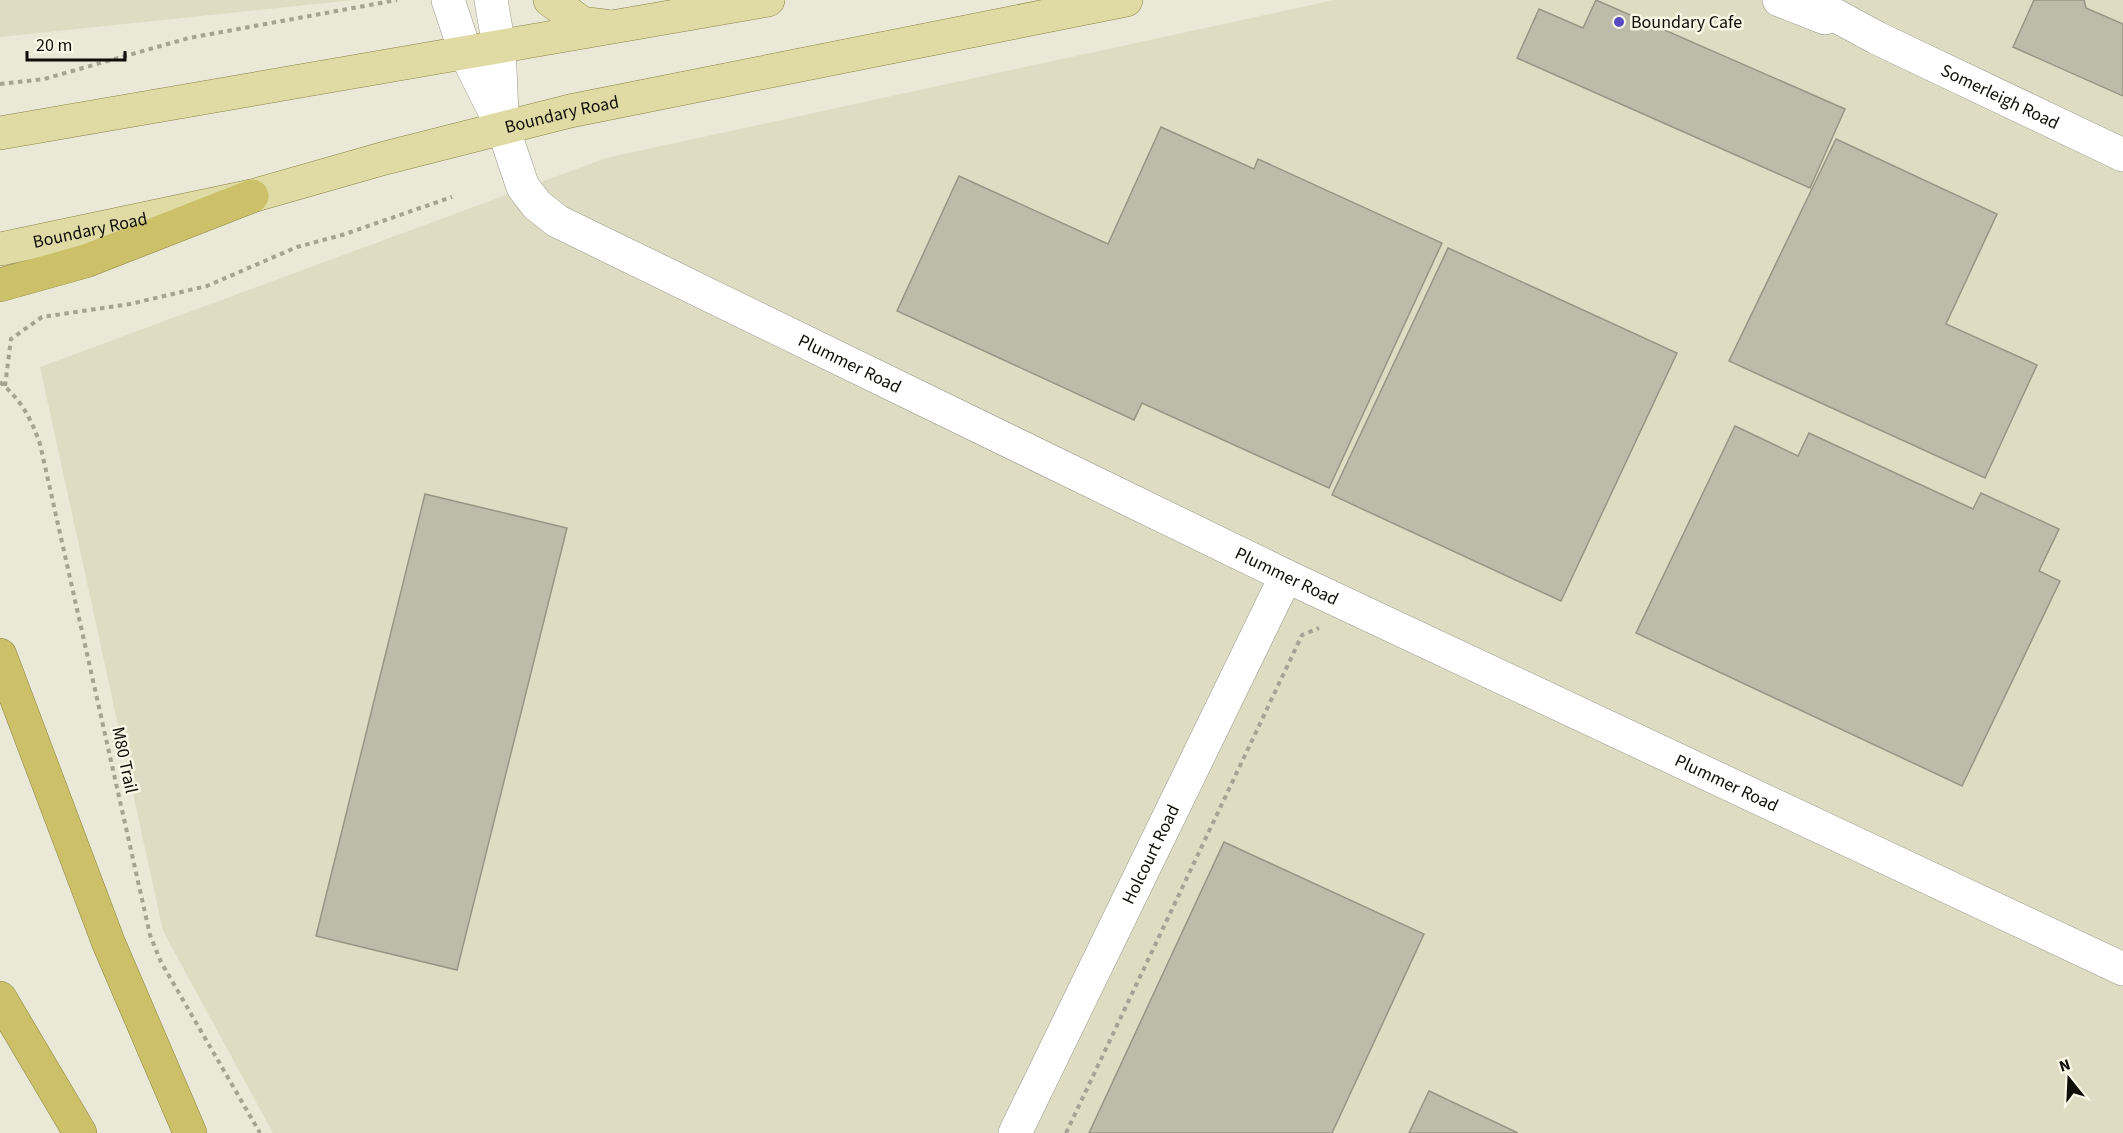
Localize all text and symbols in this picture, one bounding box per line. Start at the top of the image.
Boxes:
place label: Boundary Cafe [1631,10,1742,35]
marker: Boundary Cafe [1612,15,1626,29]
scale bar [27,24,124,62]
text: 20 m [36,33,72,58]
street label: Somerleigh Road [1936,58,2063,136]
street label: Boundary Road [502,90,621,140]
street label: Boundary Road [31,206,150,255]
street label: Plummer Road [794,328,905,400]
street label: Plummer Road [1231,541,1342,612]
street label: M80 Trail [105,725,144,796]
street label: Plummer Road [1670,748,1782,818]
street label: Holcourt Road [1116,800,1186,909]
north arrow [2039,1049,2099,1109]
text: N [2056,1054,2073,1078]

